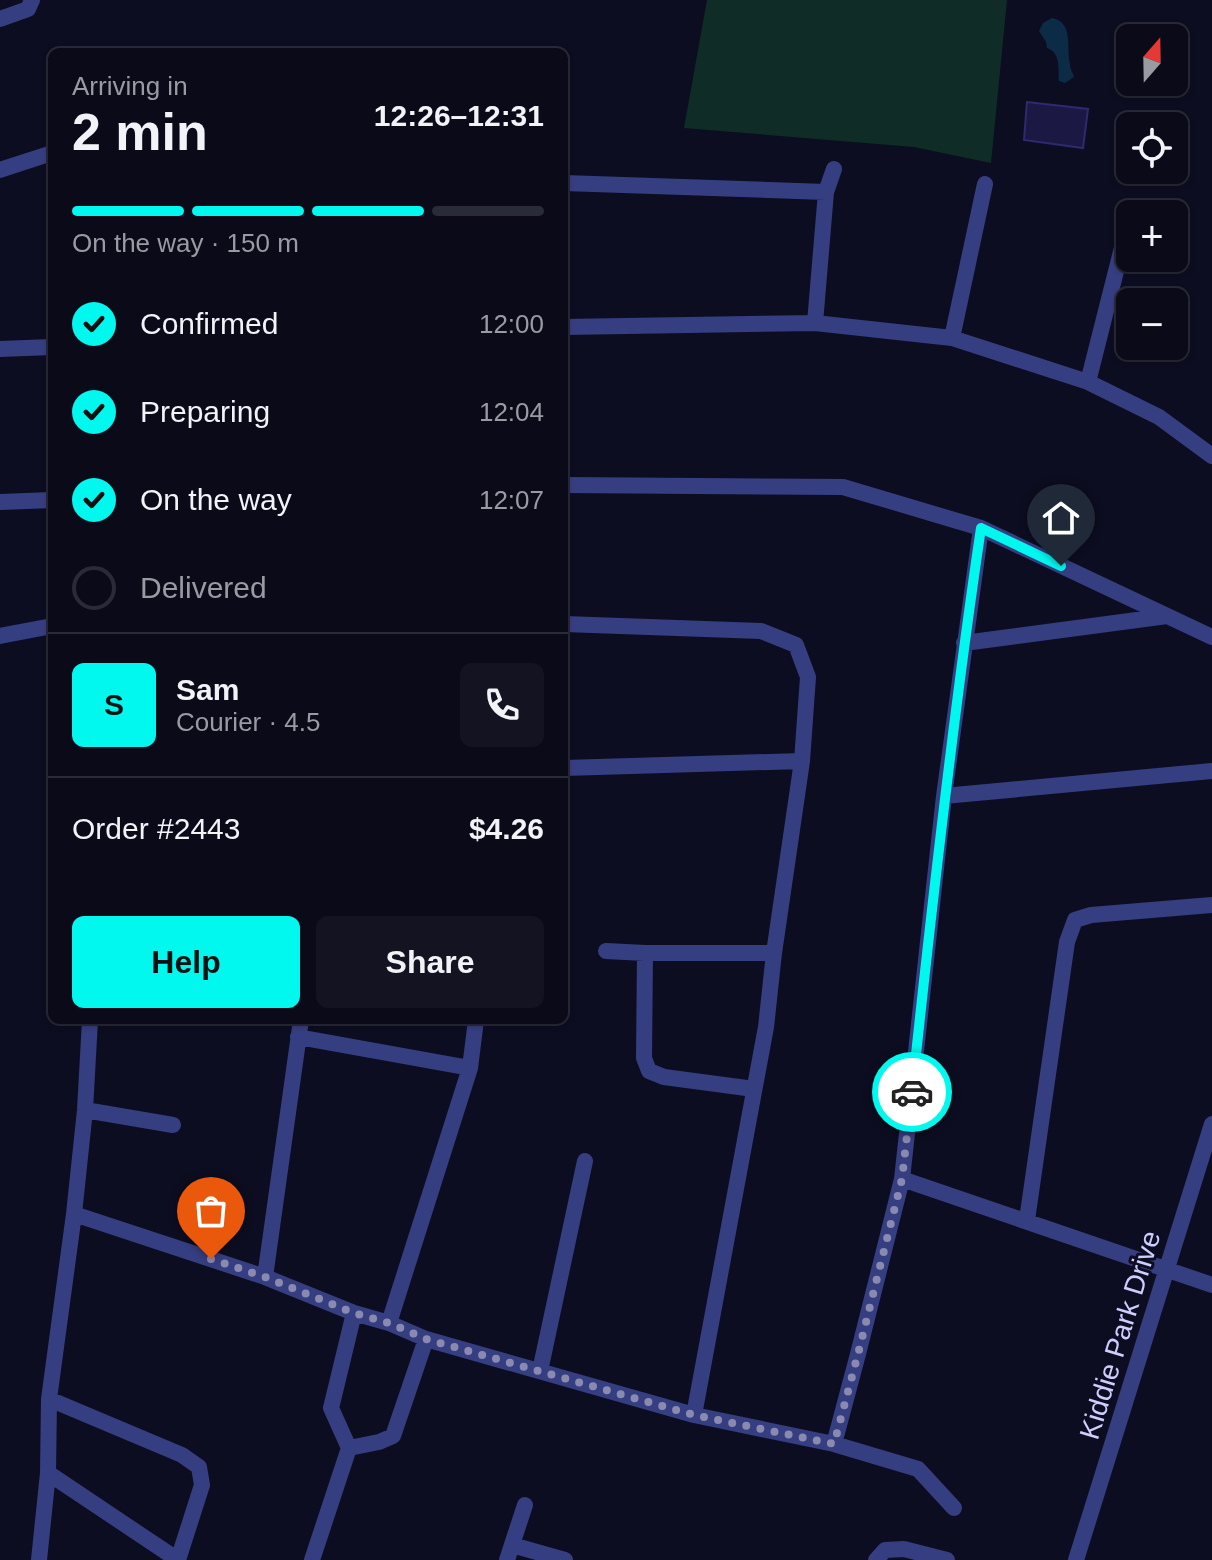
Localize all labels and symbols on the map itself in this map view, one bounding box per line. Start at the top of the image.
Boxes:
north arrow [1116,24,1188,96]
pin [1027,484,1095,566]
courier [872,1052,952,1132]
pin [177,1177,245,1259]
street label: Kiddie Park Drive [1074,1227,1166,1443]

